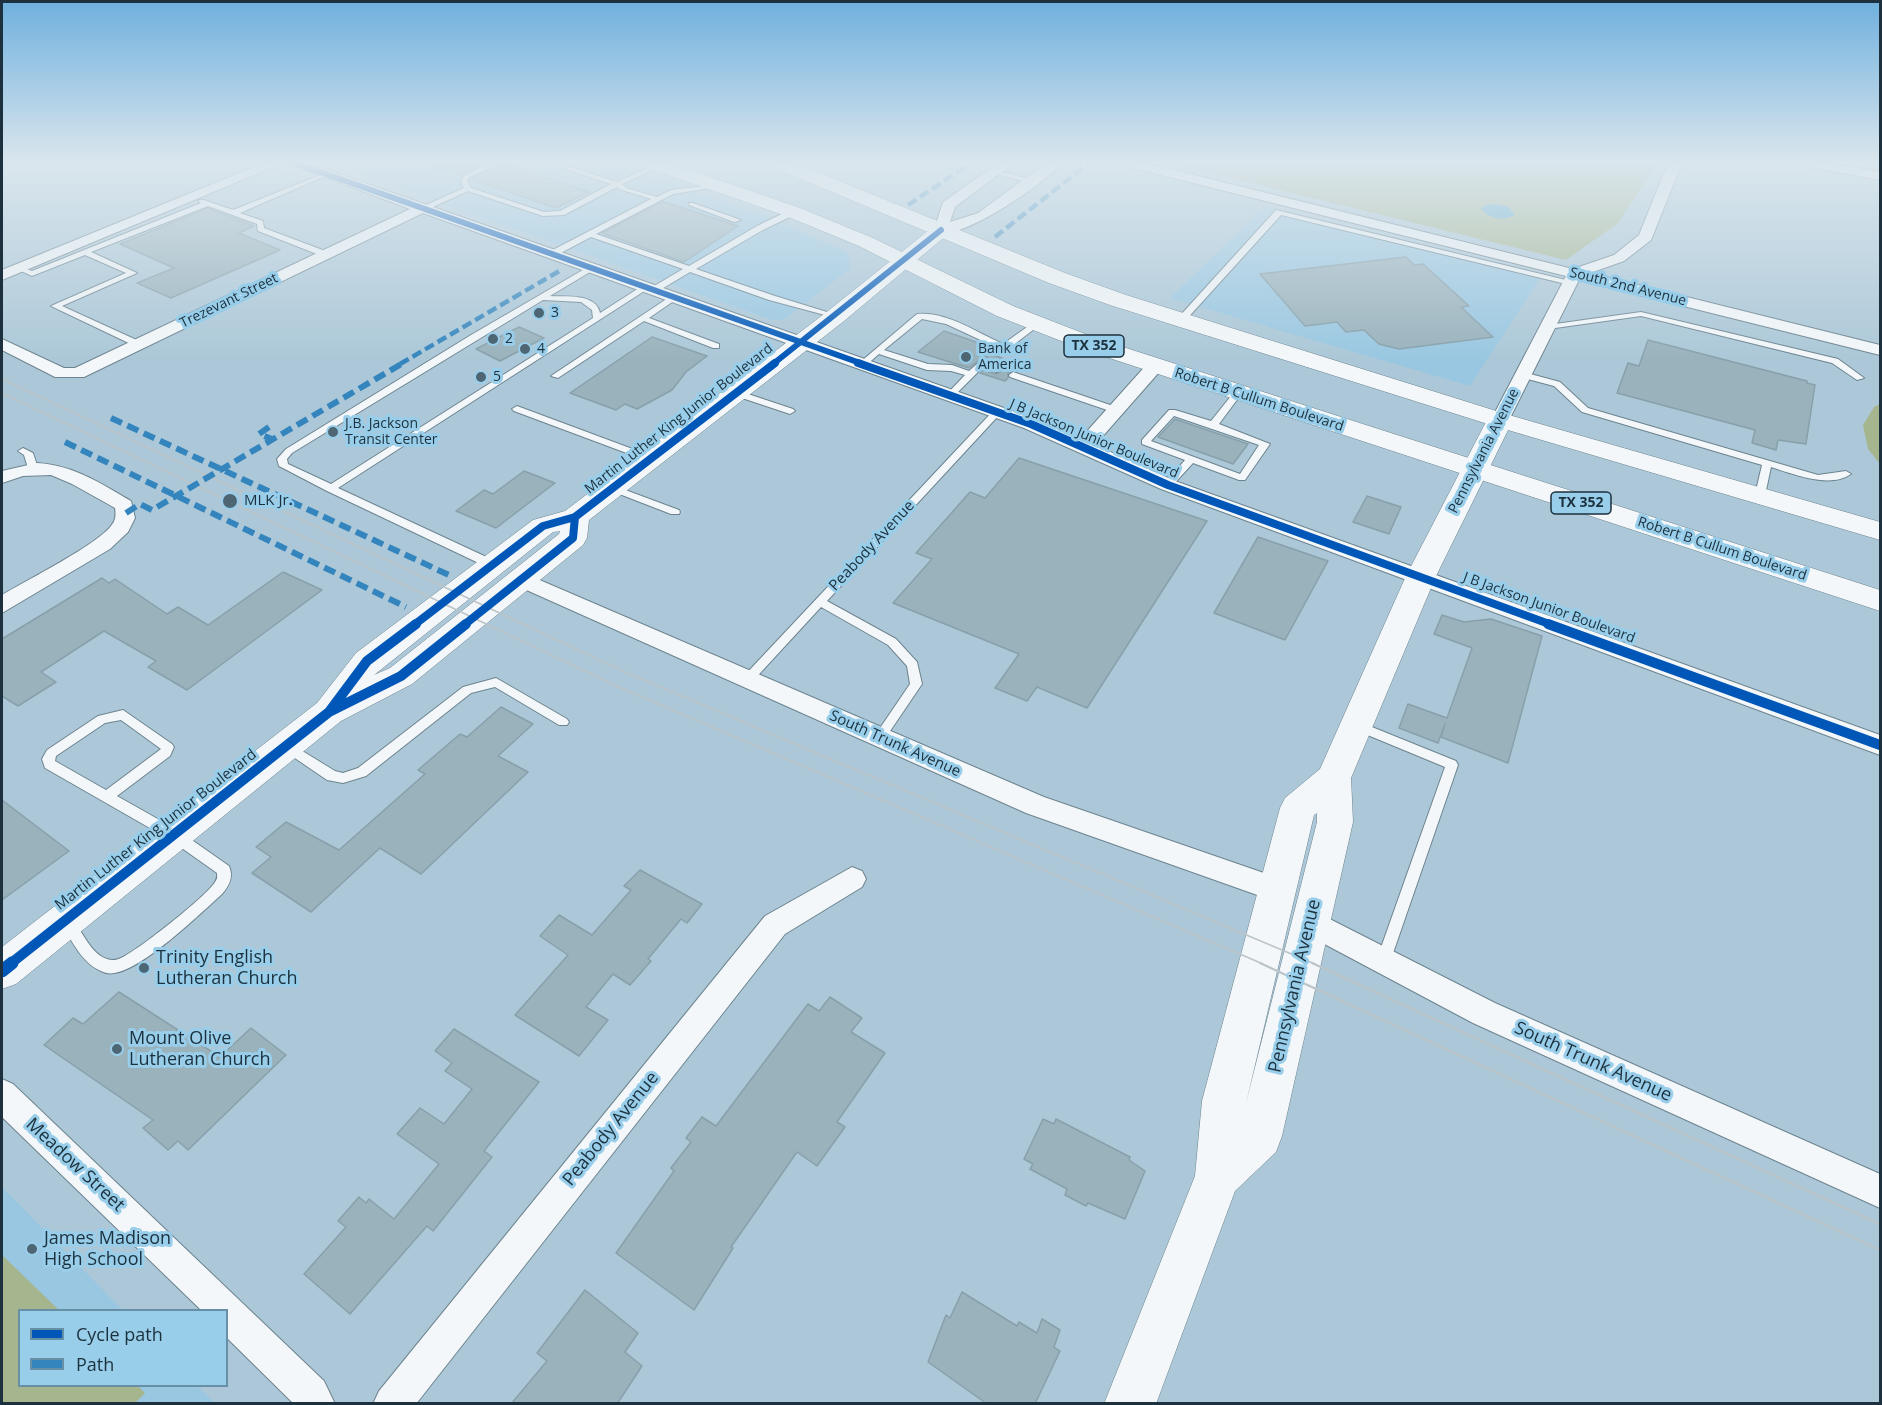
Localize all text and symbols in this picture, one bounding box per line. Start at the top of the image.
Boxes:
street label: South 2nd Avenue [1568,264,1688,310]
street label: Trezevant Street [177,270,281,332]
place label: 3 [551,305,559,321]
marker: 3 [532,306,546,320]
place label: 2 [505,331,513,347]
marker: 2 [486,332,500,346]
road number: TX 352 [1064,335,1124,357]
street label: Martin Luther King Junior Boulevard [582,340,776,498]
place label: 4 [537,341,545,357]
place label: Bank of America [978,341,1031,374]
marker: 4 [518,342,532,356]
marker: Bank of America [959,350,973,364]
street label: Robert B Cullum Boulevard [1172,365,1346,435]
place label: 5 [493,369,501,385]
marker: 5 [474,370,488,384]
street label: Pennsylvania Avenue [1445,386,1523,516]
street label: J B Jackson Junior Boulevard [1007,396,1181,482]
place label: J.B. Jackson Transit Center [345,416,437,448]
marker: J.B. Jackson Transit Center [326,425,340,439]
marker: MLK Jr. [221,492,239,510]
place label: MLK Jr. [244,492,293,510]
road number: TX 352 [1551,492,1611,514]
street label: Peabody Avenue [826,497,918,595]
street label: Robert B Cullum Boulevard [1635,514,1809,584]
street label: J B Jackson Junior Boulevard [1461,569,1637,647]
street label: South Trunk Avenue [827,707,963,781]
street label: Martin Luther King Junior Boulevard [52,746,260,914]
street label: Pennsylvania Avenue [1265,897,1325,1075]
place label: Trinity English Lutheran Church [156,947,298,990]
marker: Trinity English Lutheran Church [137,961,151,975]
street label: South Trunk Avenue [1511,1018,1675,1106]
place label: Mount Olive Lutheran Church [129,1028,271,1070]
marker: Mount Olive Lutheran Church [110,1042,124,1056]
street label: Peabody Avenue [559,1068,663,1190]
street label: Meadow Street [21,1114,129,1216]
place label: James Madison High School [44,1228,171,1270]
marker: James Madison High School [25,1242,39,1256]
legend [18,1309,228,1387]
text: Cycle path [76,1322,163,1346]
text: Path [76,1352,114,1376]

